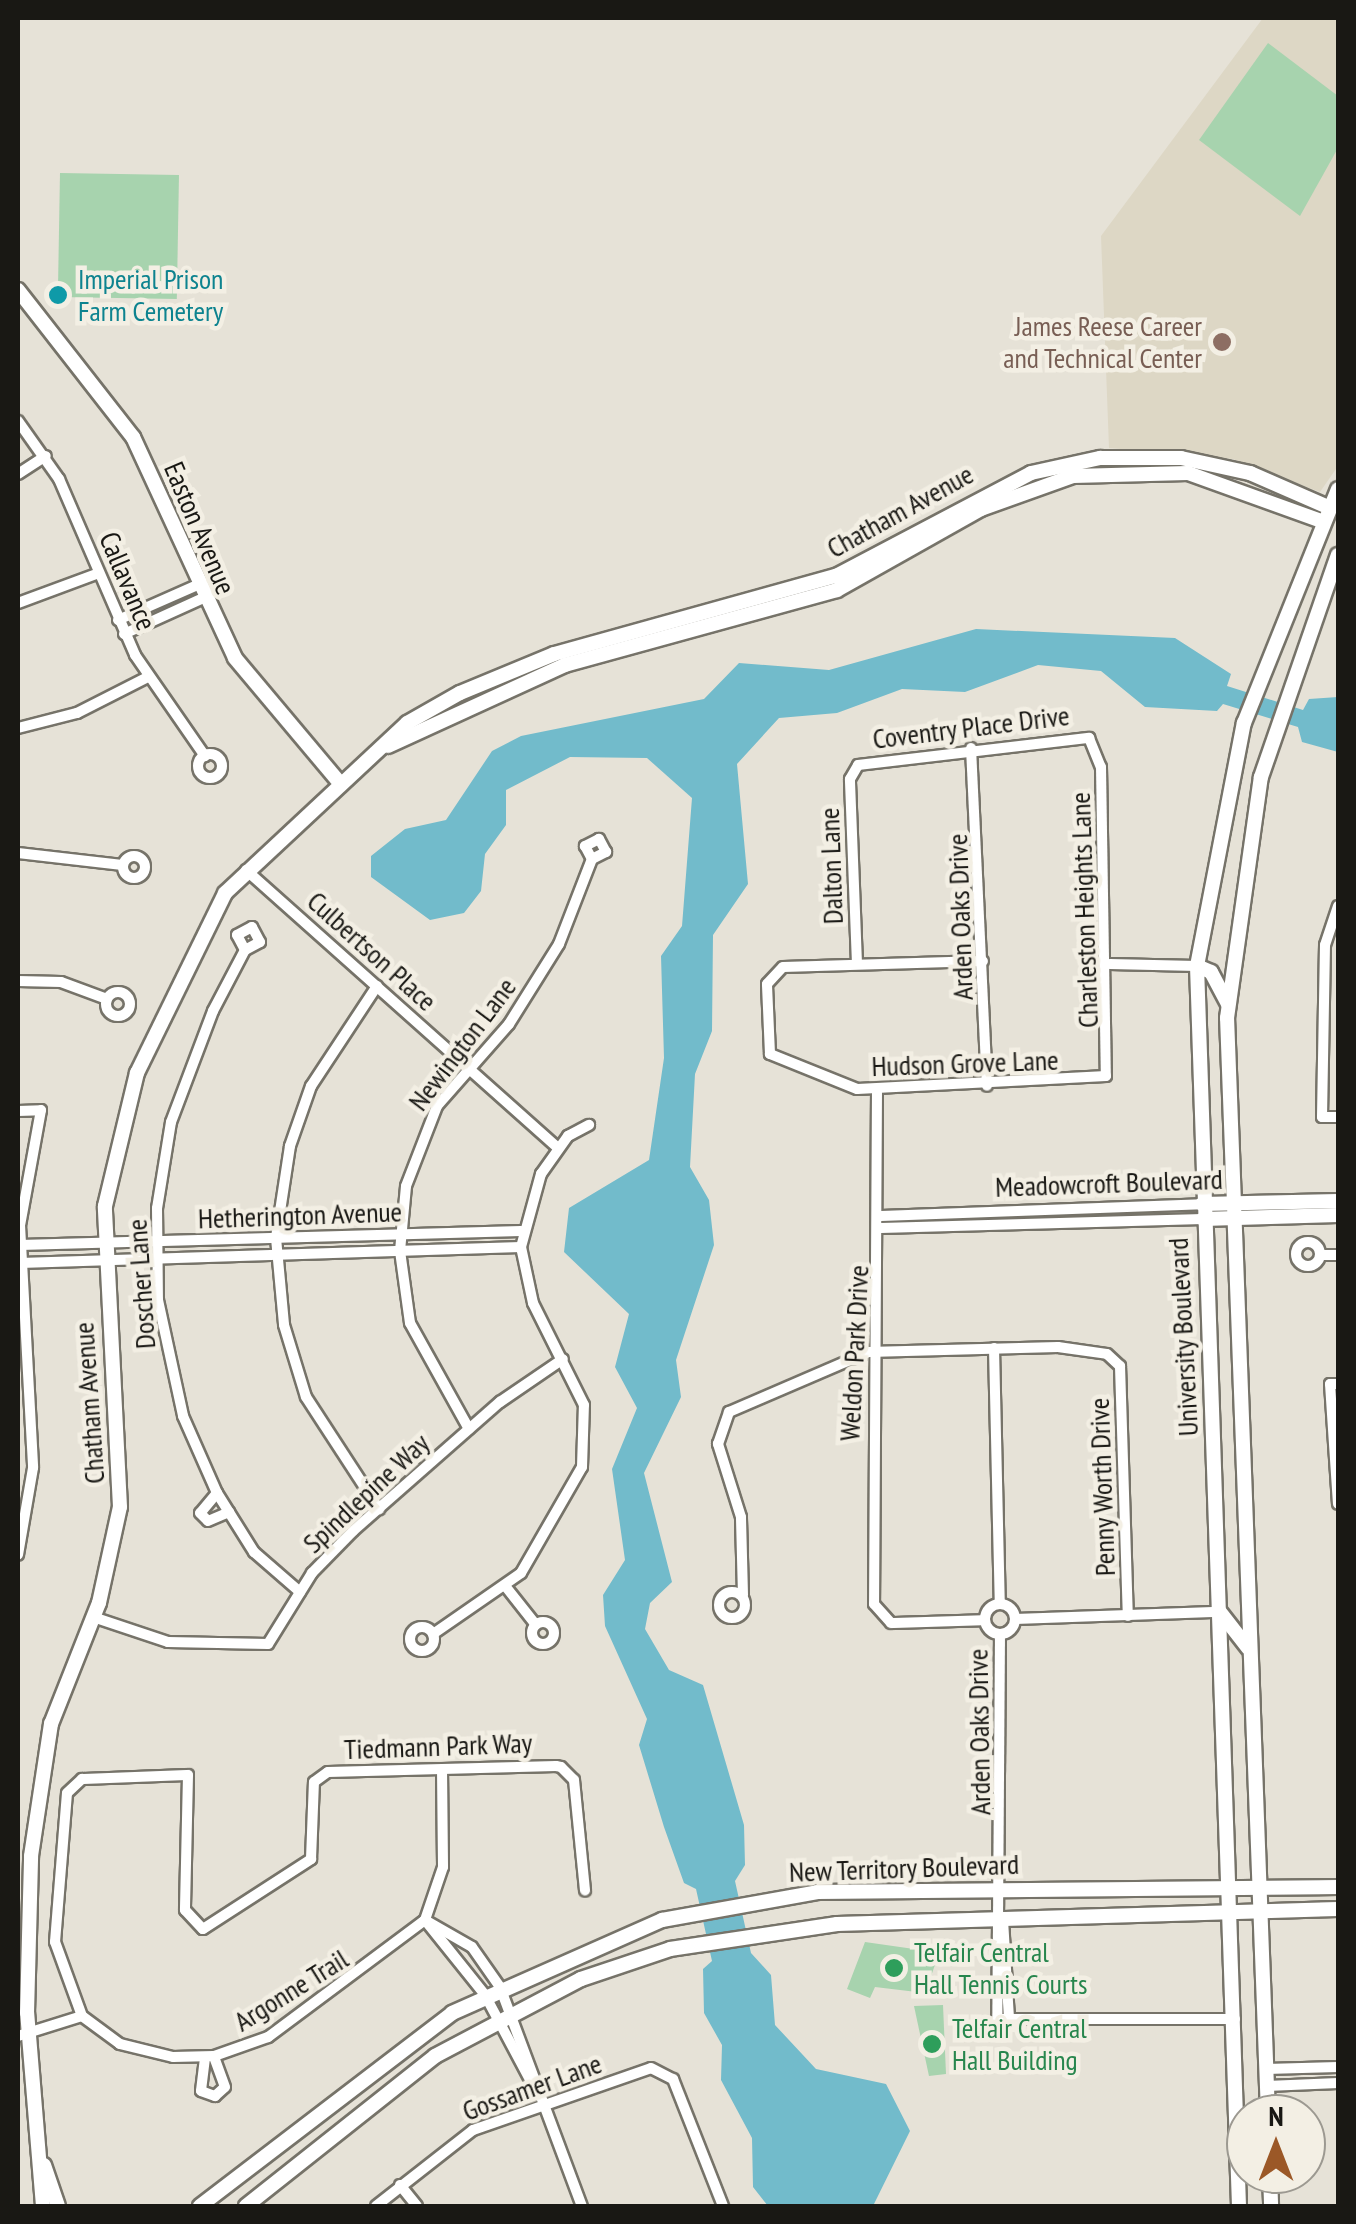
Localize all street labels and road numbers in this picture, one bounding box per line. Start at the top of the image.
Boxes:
street label: Easton Avenue [157,456,243,600]
street label: Chatham Avenue [821,457,979,565]
street label: Callavance [92,527,164,635]
street label: Coventry Place Drive [870,698,1072,756]
street label: Charleston Heights Lane [1063,792,1105,1028]
street label: Dalton Lane [812,807,850,925]
street label: Arden Oaks Drive [940,833,980,1001]
street label: Culbertson Place [301,884,443,1018]
street label: Newington Lane [401,971,523,1117]
street label: Hudson Grove Lane [871,1043,1059,1083]
street label: Meadowcroft Boulevard [995,1162,1223,1204]
street label: Hetherington Avenue [197,1195,403,1235]
street label: Doscher Lane [120,1218,162,1350]
street label: University Boulevard [1161,1237,1205,1437]
street label: Weldon Park Drive [833,1264,875,1442]
street label: Chatham Avenue [67,1321,111,1485]
street label: Penny Worth Drive [1082,1397,1122,1577]
street label: Spindlepine Way [296,1426,436,1560]
street label: Arden Oaks Drive [961,1648,997,1816]
street label: Tiedmann Park Way [343,1726,533,1766]
street label: New Territory Boulevard [787,1847,1021,1889]
street label: Argonne Trail [227,1942,355,2038]
street label: Gossamer Lane [458,2046,606,2128]

